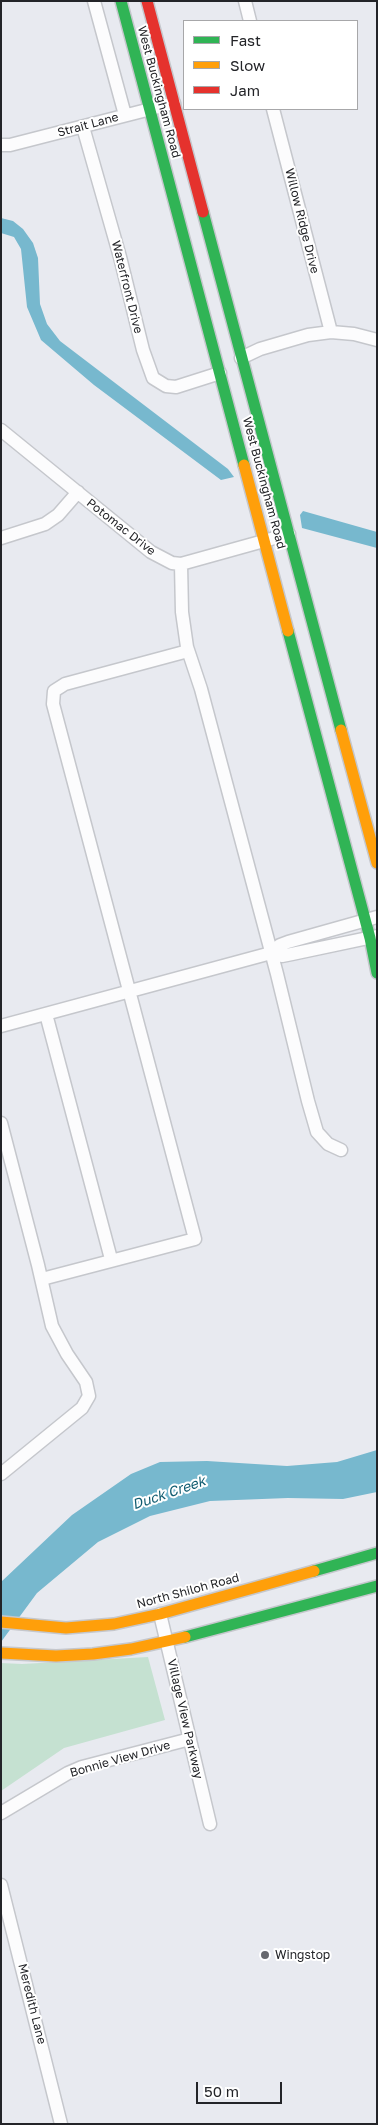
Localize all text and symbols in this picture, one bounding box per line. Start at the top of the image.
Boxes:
legend [183,20,358,110]
street label: West Buckingham Road [134,24,184,160]
text: Fast [230,31,261,49]
text: Slow [230,56,265,74]
text: Jam [230,81,260,99]
street label: Strait Lane [56,110,120,140]
street label: Willow Ridge Drive [282,167,322,275]
street label: Waterfront Drive [108,239,146,335]
street label: West Buckingham Road [239,415,289,551]
street label: Potomac Drive [84,496,158,558]
water label: Duck Creek [130,1473,208,1513]
street label: North Shiloh Road [135,1570,241,1612]
street label: Village View Parkway [164,1658,206,1780]
street label: Bonnie View Drive [68,1738,172,1780]
place label: Wingstop [275,1948,330,1962]
marker: Wingstop [259,1949,271,1961]
street label: Meredith Lane [15,1962,49,2046]
scale bar [198,2072,284,2104]
text: 50 m [204,2082,239,2100]

